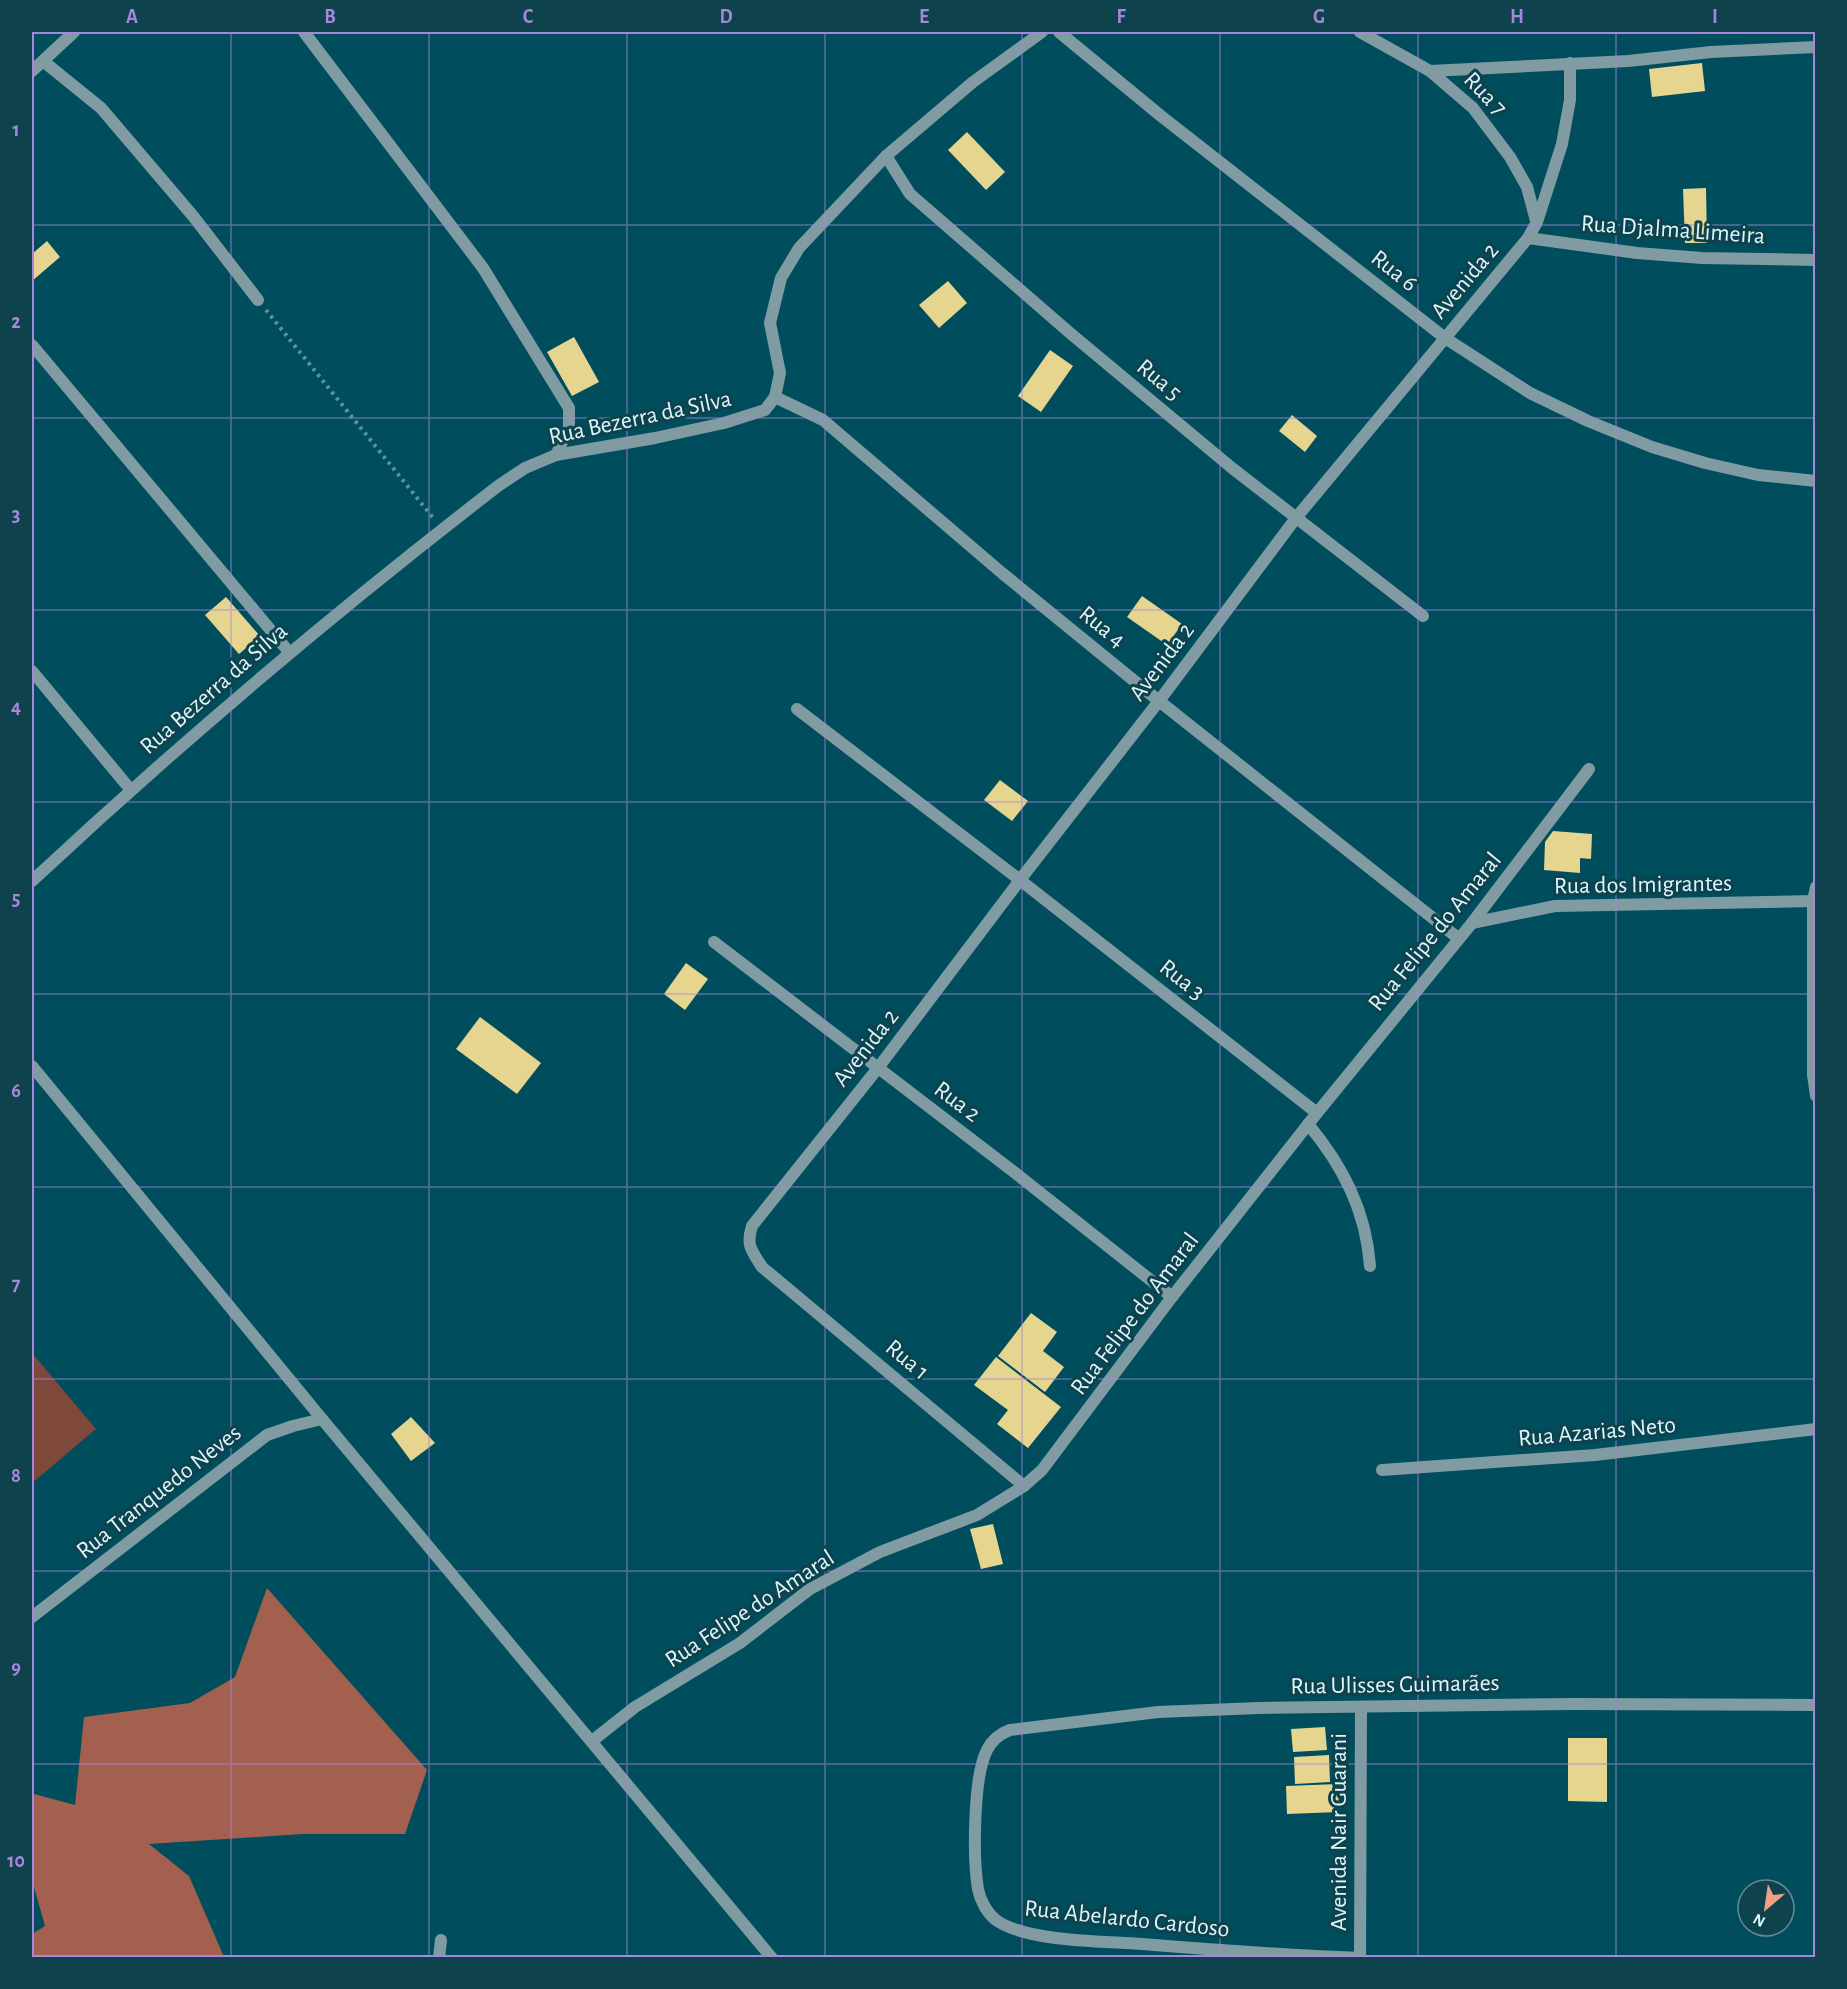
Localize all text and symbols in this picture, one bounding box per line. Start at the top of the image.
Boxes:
text: A [126,7,138,27]
text: B [324,7,336,27]
text: C [523,7,534,27]
text: D [719,7,733,27]
text: E [919,7,929,27]
text: F [1116,7,1126,27]
text: G [1313,7,1325,27]
text: H [1510,7,1524,27]
text: I [1712,7,1718,27]
street label: Rua 7 [1459,68,1511,120]
text: 1 [12,120,20,140]
street label: Rua Djalma Limeira [1580,212,1766,248]
street label: Avenida 2 [1427,238,1503,324]
street label: Rua 6 [1366,246,1422,296]
text: 2 [11,312,21,332]
street label: Rua 5 [1132,355,1186,405]
street label: Rua Bezerra da Silva [546,387,734,449]
text: 3 [12,505,20,525]
street label: Rua 4 [1074,601,1130,653]
street label: Avenida 2 [1125,618,1199,706]
street label: Rua Bezerra da Silva [136,619,292,759]
text: 4 [11,697,21,717]
street label: Rua Felipe do Amaral [1364,848,1506,1016]
street label: Rua dos Imigrantes [1554,871,1732,899]
text: 5 [12,889,20,909]
street label: Rua 3 [1155,955,1209,1005]
street label: Avenida 2 [829,1005,903,1091]
street label: Rua 2 [929,1077,985,1127]
text: 6 [11,1081,21,1101]
street label: Rua Felipe do Amaral [1066,1228,1204,1400]
text: 7 [12,1274,21,1294]
street label: Rua 1 [881,1335,933,1385]
street label: Rua Azarias Neto [1517,1413,1677,1451]
street label: Rua Tranquedo Neves [72,1421,246,1563]
text: 8 [11,1466,21,1486]
street label: Rua Felipe do Amaral [661,1546,839,1672]
text: 9 [11,1658,21,1678]
street label: Rua Ulisses Guimarães [1290,1671,1500,1699]
street label: Avenida Nair Guarani [1327,1733,1351,1931]
text: 10 [7,1851,25,1871]
north arrow [1736,1878,1796,1938]
street label: Rua Abelardo Cardoso [1023,1896,1231,1942]
text: N [1750,1911,1768,1930]

